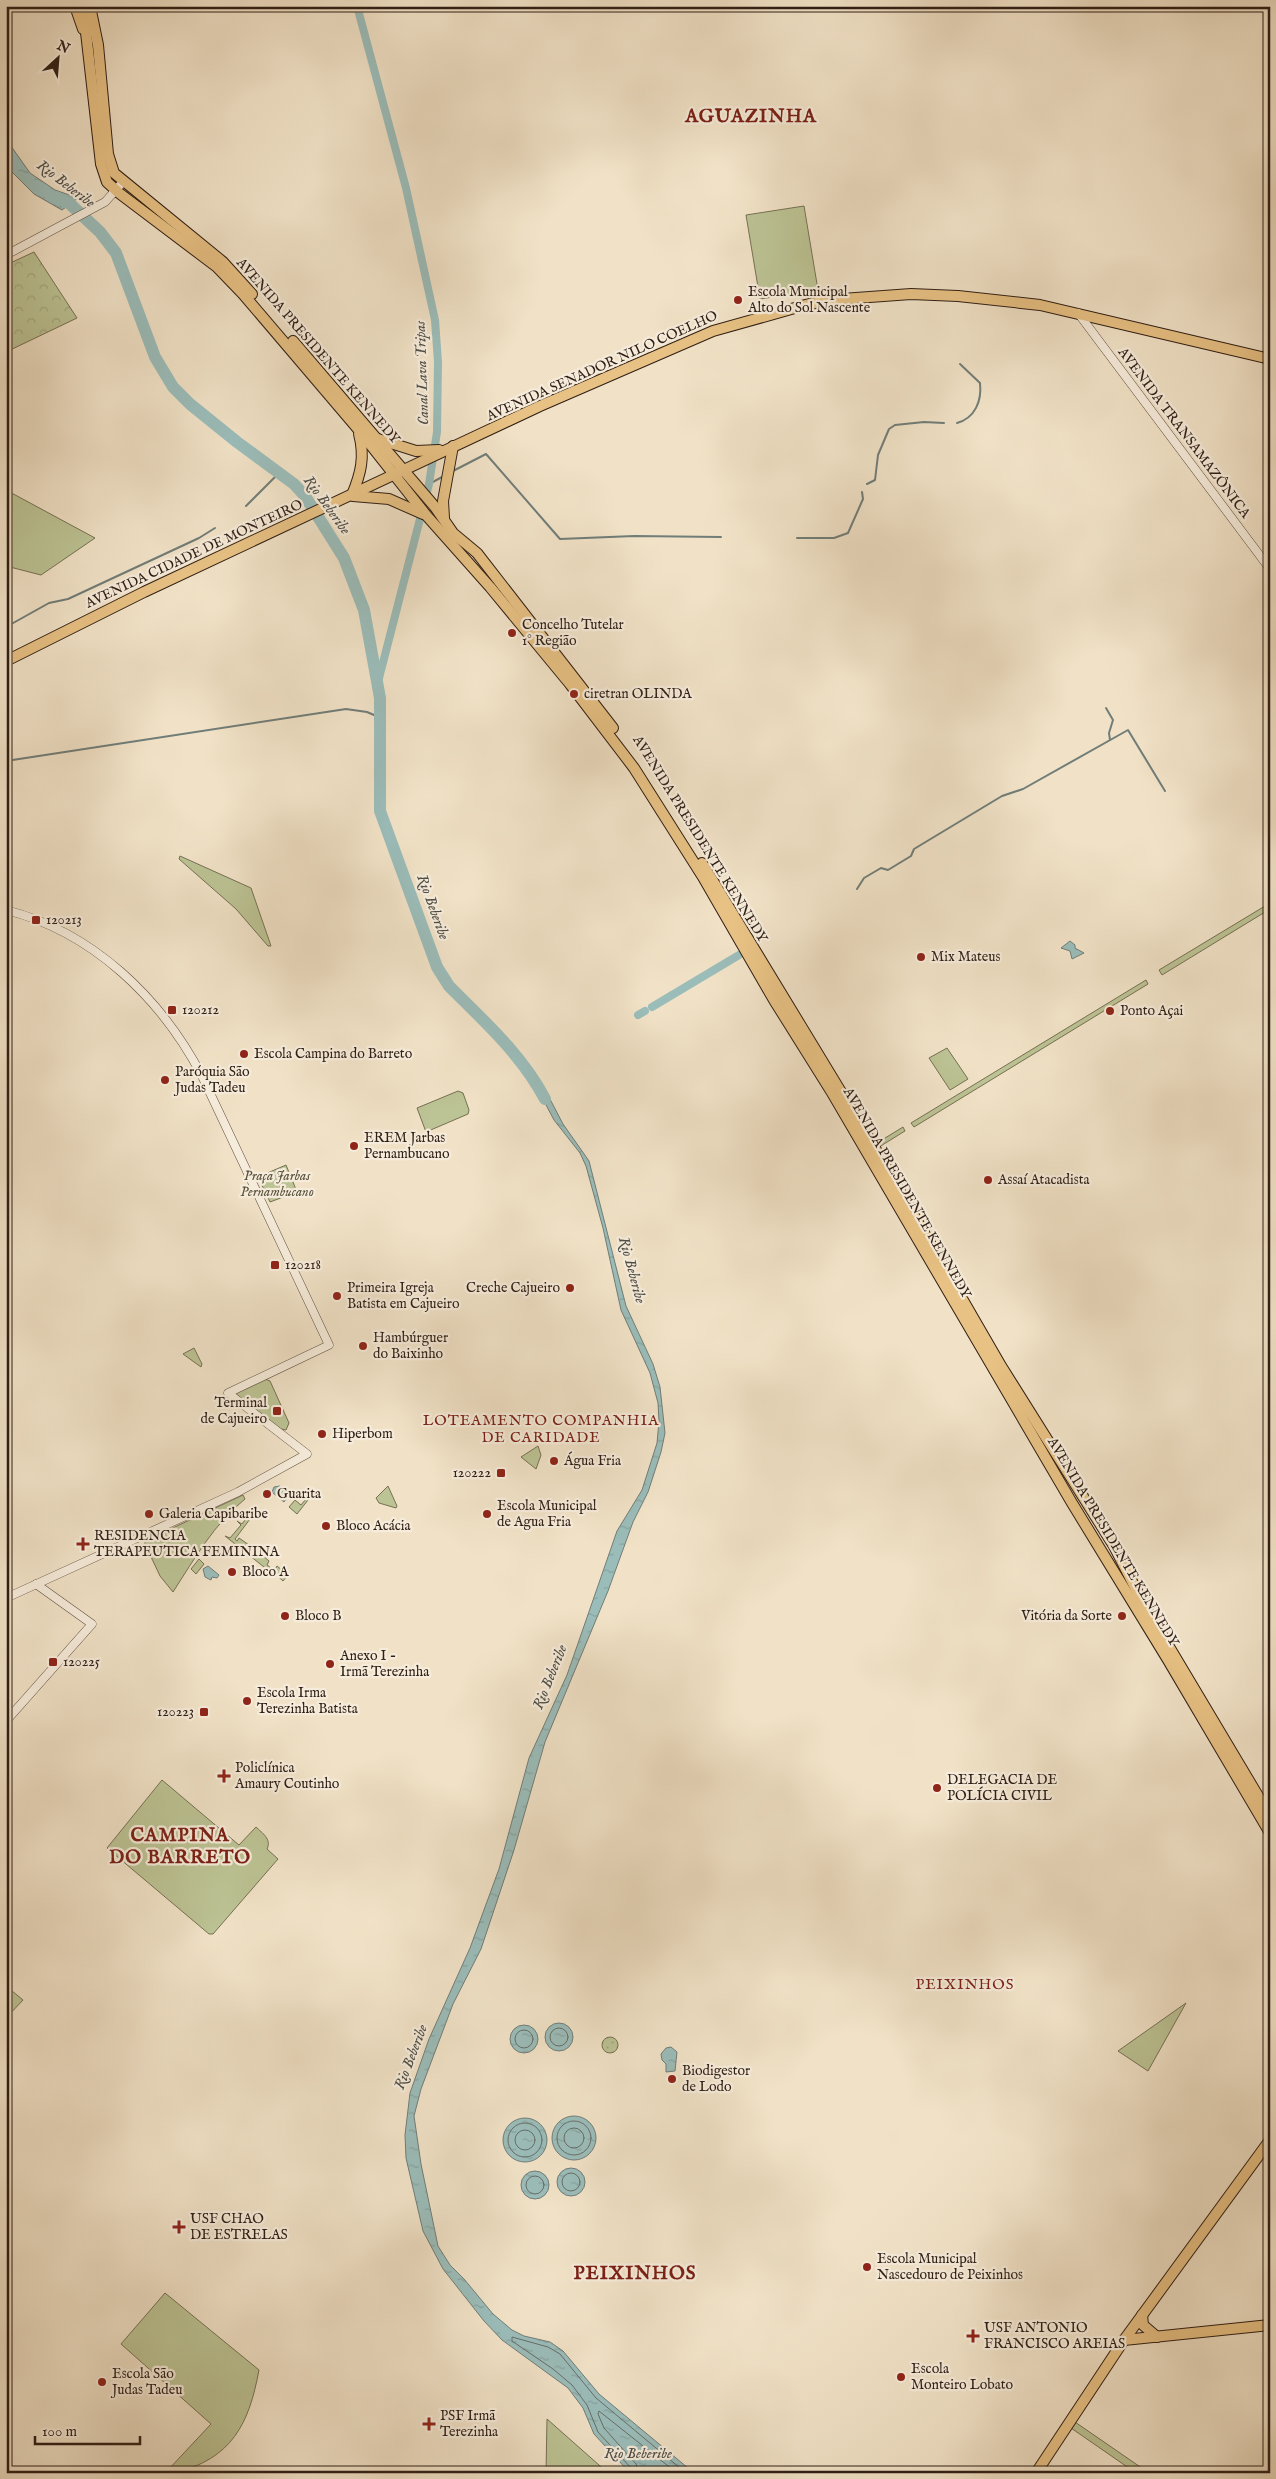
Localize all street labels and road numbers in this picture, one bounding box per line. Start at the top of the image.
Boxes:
street label: AVENIDA PRESIDENTE KENNEDY [232,253,405,449]
street label: AVENIDA SENADOR NILO COELHO [483,307,721,426]
street label: AVENIDA TRANSAMAZÔNICA [1113,343,1255,522]
street label: AVENIDA CIDADE DE MONTEIRO [82,495,306,613]
street label: AVENIDA PRESIDENTE KENNEDY [628,731,772,947]
street label: AVENIDA PRESIDENTE KENNEDY [839,1083,976,1303]
street label: AVENIDA PRESIDENTE KENNEDY [1043,1433,1183,1651]

